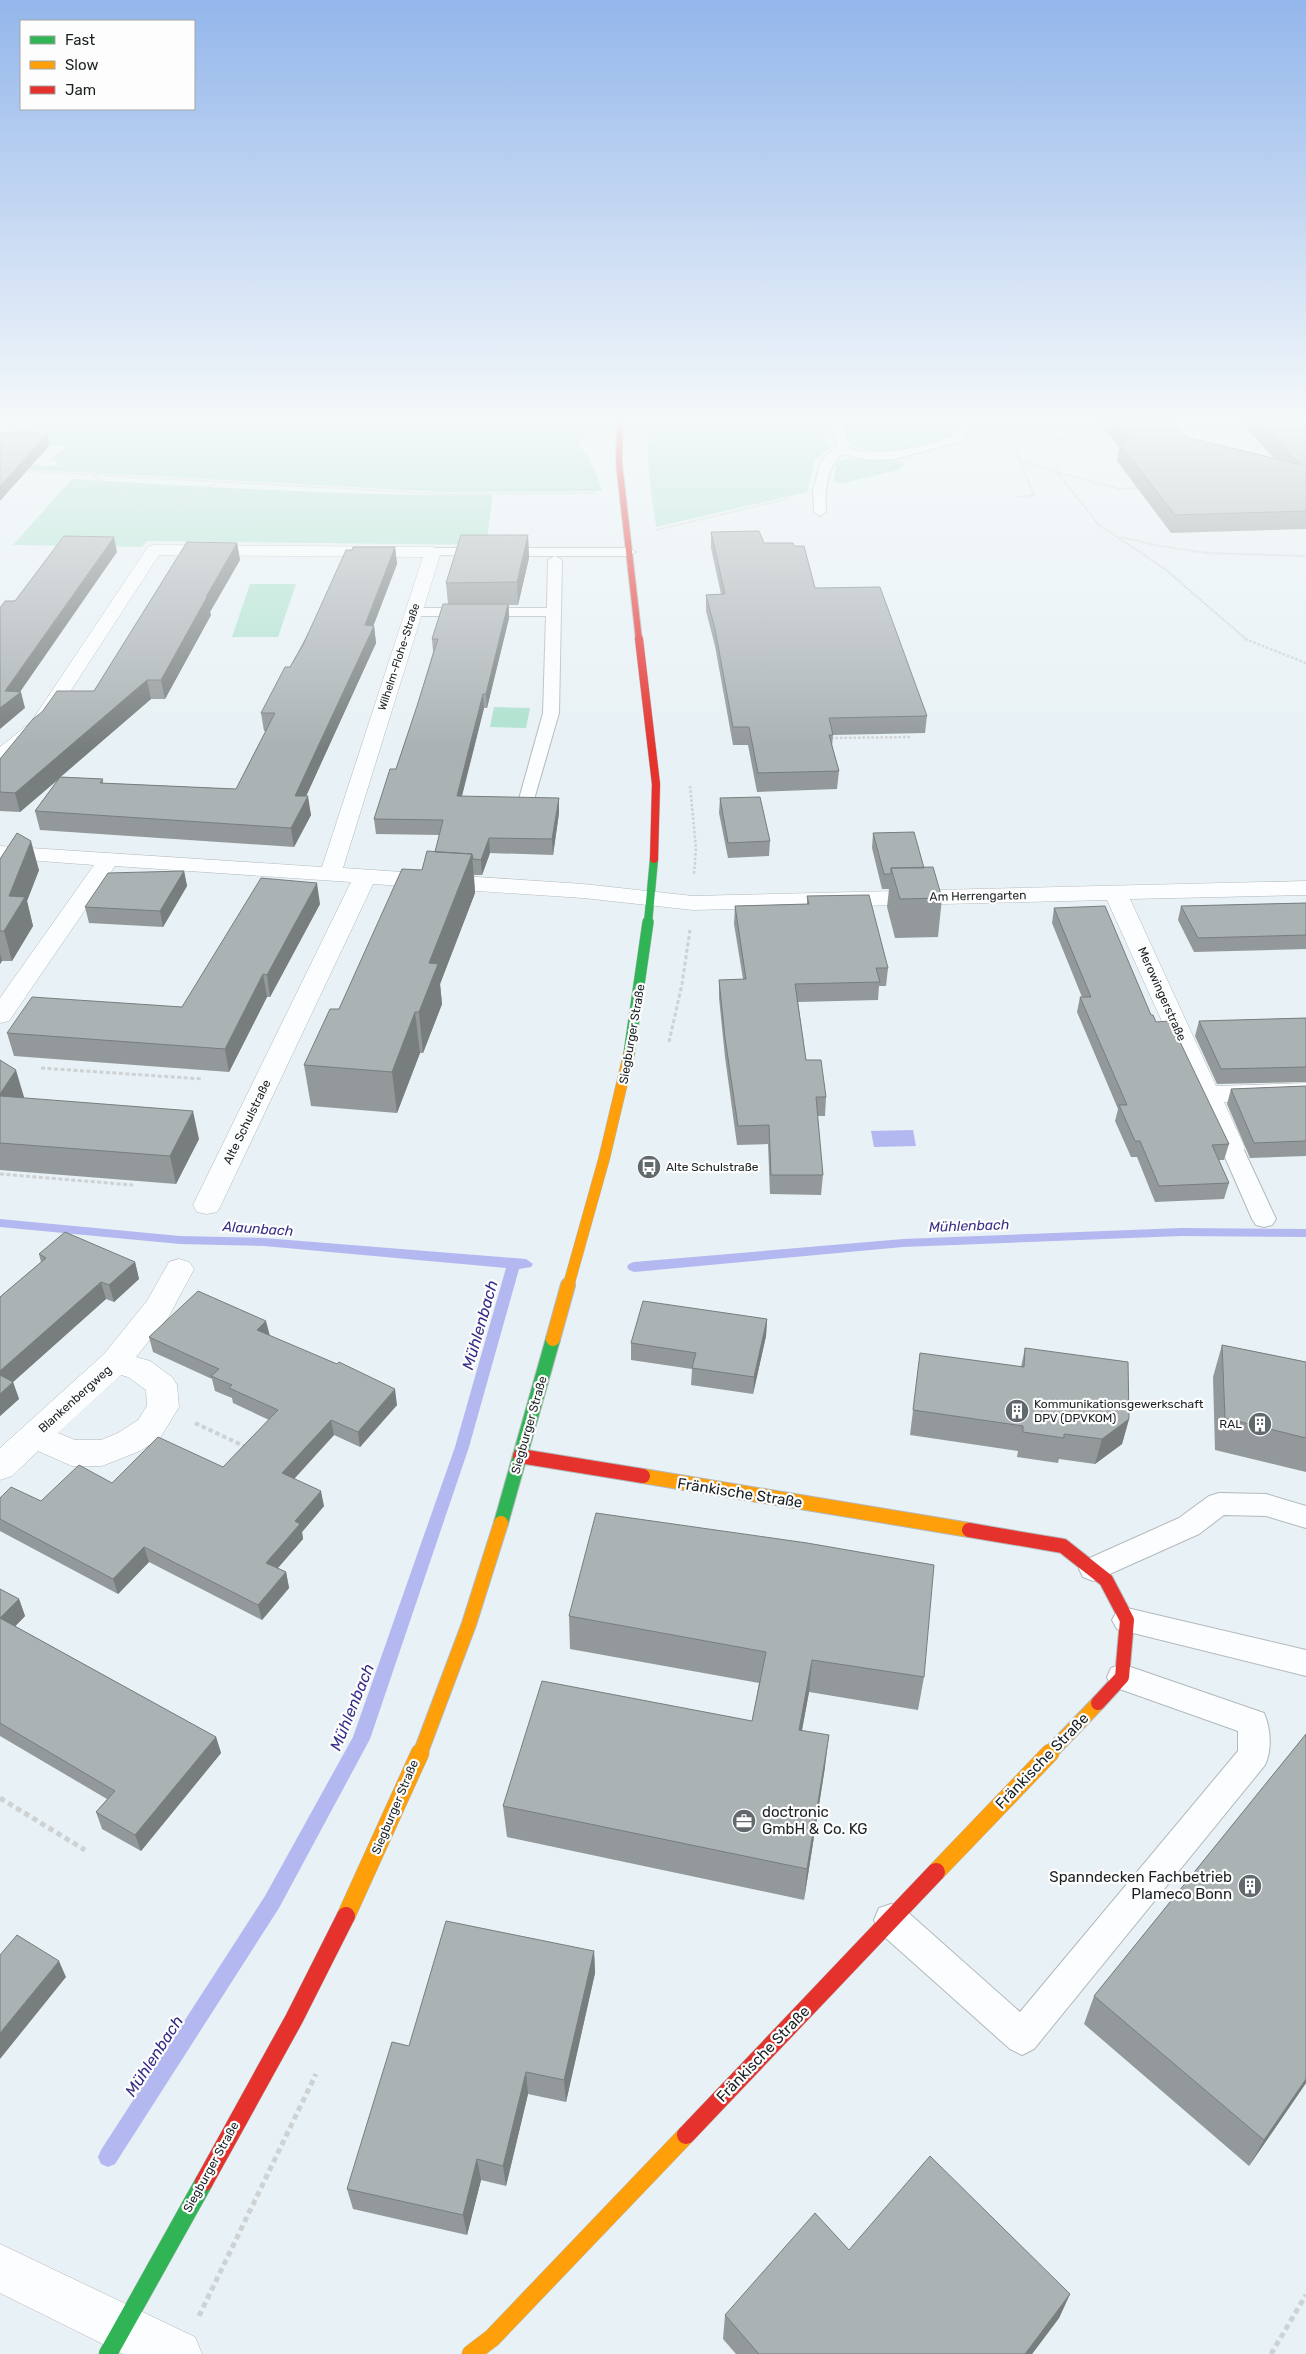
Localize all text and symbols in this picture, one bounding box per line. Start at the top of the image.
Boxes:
legend [20,20,195,110]
text: Fast [65,31,95,49]
text: Slow [65,56,98,74]
text: Jam [65,81,96,99]
street label: Wilhelm-Flohe-Straße [376,602,422,712]
street label: Am Herrengarten [929,888,1027,904]
street label: Merowingerstraße [1135,945,1189,1043]
street label: Siegburger Straße [616,983,648,1085]
street label: Alte Schulstraße [220,1077,274,1167]
bus stop icon: Alte Schulstraße [636,1154,662,1180]
place label: Alte Schulstraße [666,1160,759,1174]
water label: Mühlenbach [928,1216,1010,1236]
water label: Alaunbach [221,1218,294,1240]
water label: Mühlenbach [458,1278,502,1372]
street label: Blankenbergweg [36,1363,114,1435]
street label: Siegburger Straße [508,1374,550,1476]
place label: Kommunikationsgewerkschaft DPV (DPVKOM) [1034,1397,1204,1425]
building icon: Kommunikationsgewerkschaft DPV (DPVKOM) [1004,1398,1030,1424]
building icon: RAL [1247,1411,1273,1437]
place label: RAL [1219,1417,1242,1431]
street label: Fränkische Straße [676,1474,804,1512]
water label: Mühlenbach [326,1661,378,1753]
street label: Fränkische Straße [992,1709,1092,1813]
street label: Siegburger Straße [369,1757,421,1856]
place label: doctronic GmbH & Co. KG [762,1803,868,1838]
office icon: doctronic GmbH & Co. KG [731,1808,757,1834]
place label: Spanndecken Fachbetrieb Plameco Bonn [1049,1868,1232,1903]
building icon: Spanndecken Fachbetrieb Plameco Bonn [1237,1873,1263,1899]
street label: Fränkische Straße [713,2002,813,2106]
water label: Mühlenbach [121,2012,187,2100]
street label: Siegburger Straße [180,2119,242,2215]

